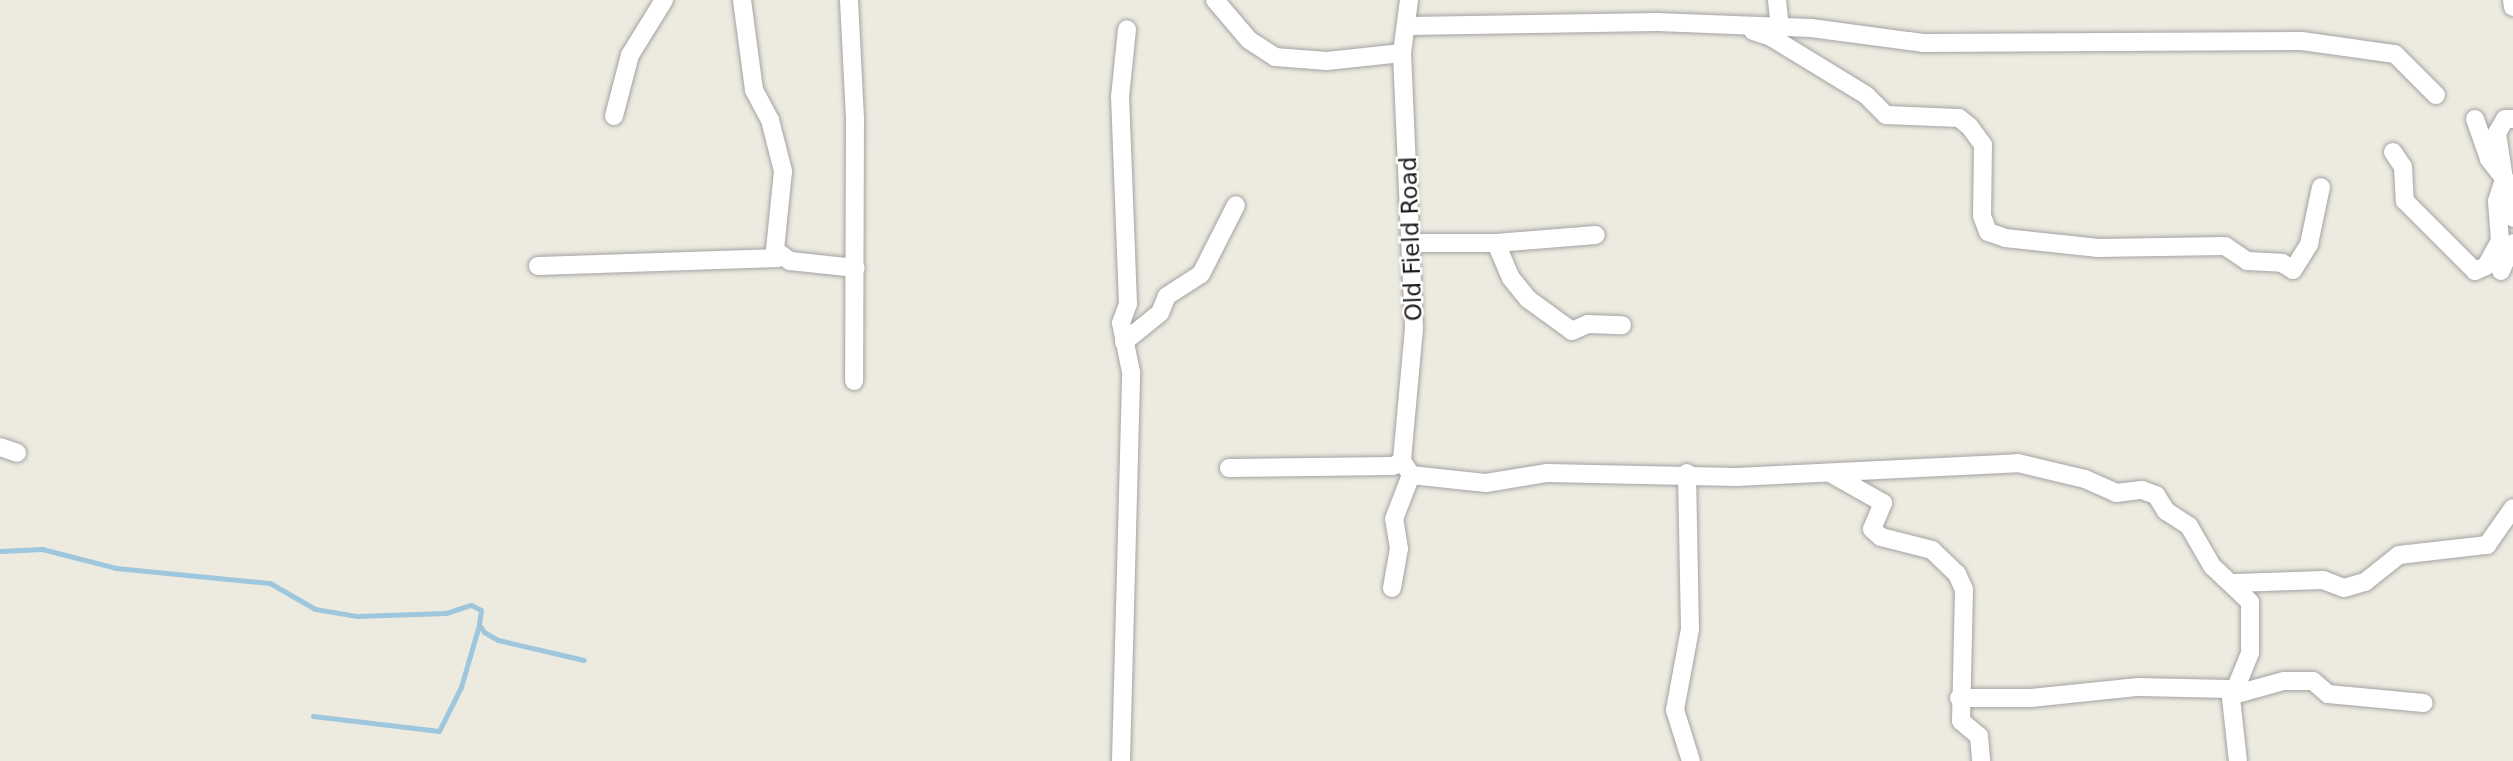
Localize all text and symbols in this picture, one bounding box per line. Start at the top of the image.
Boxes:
street label: Old Field Road [1394,156,1428,322]

